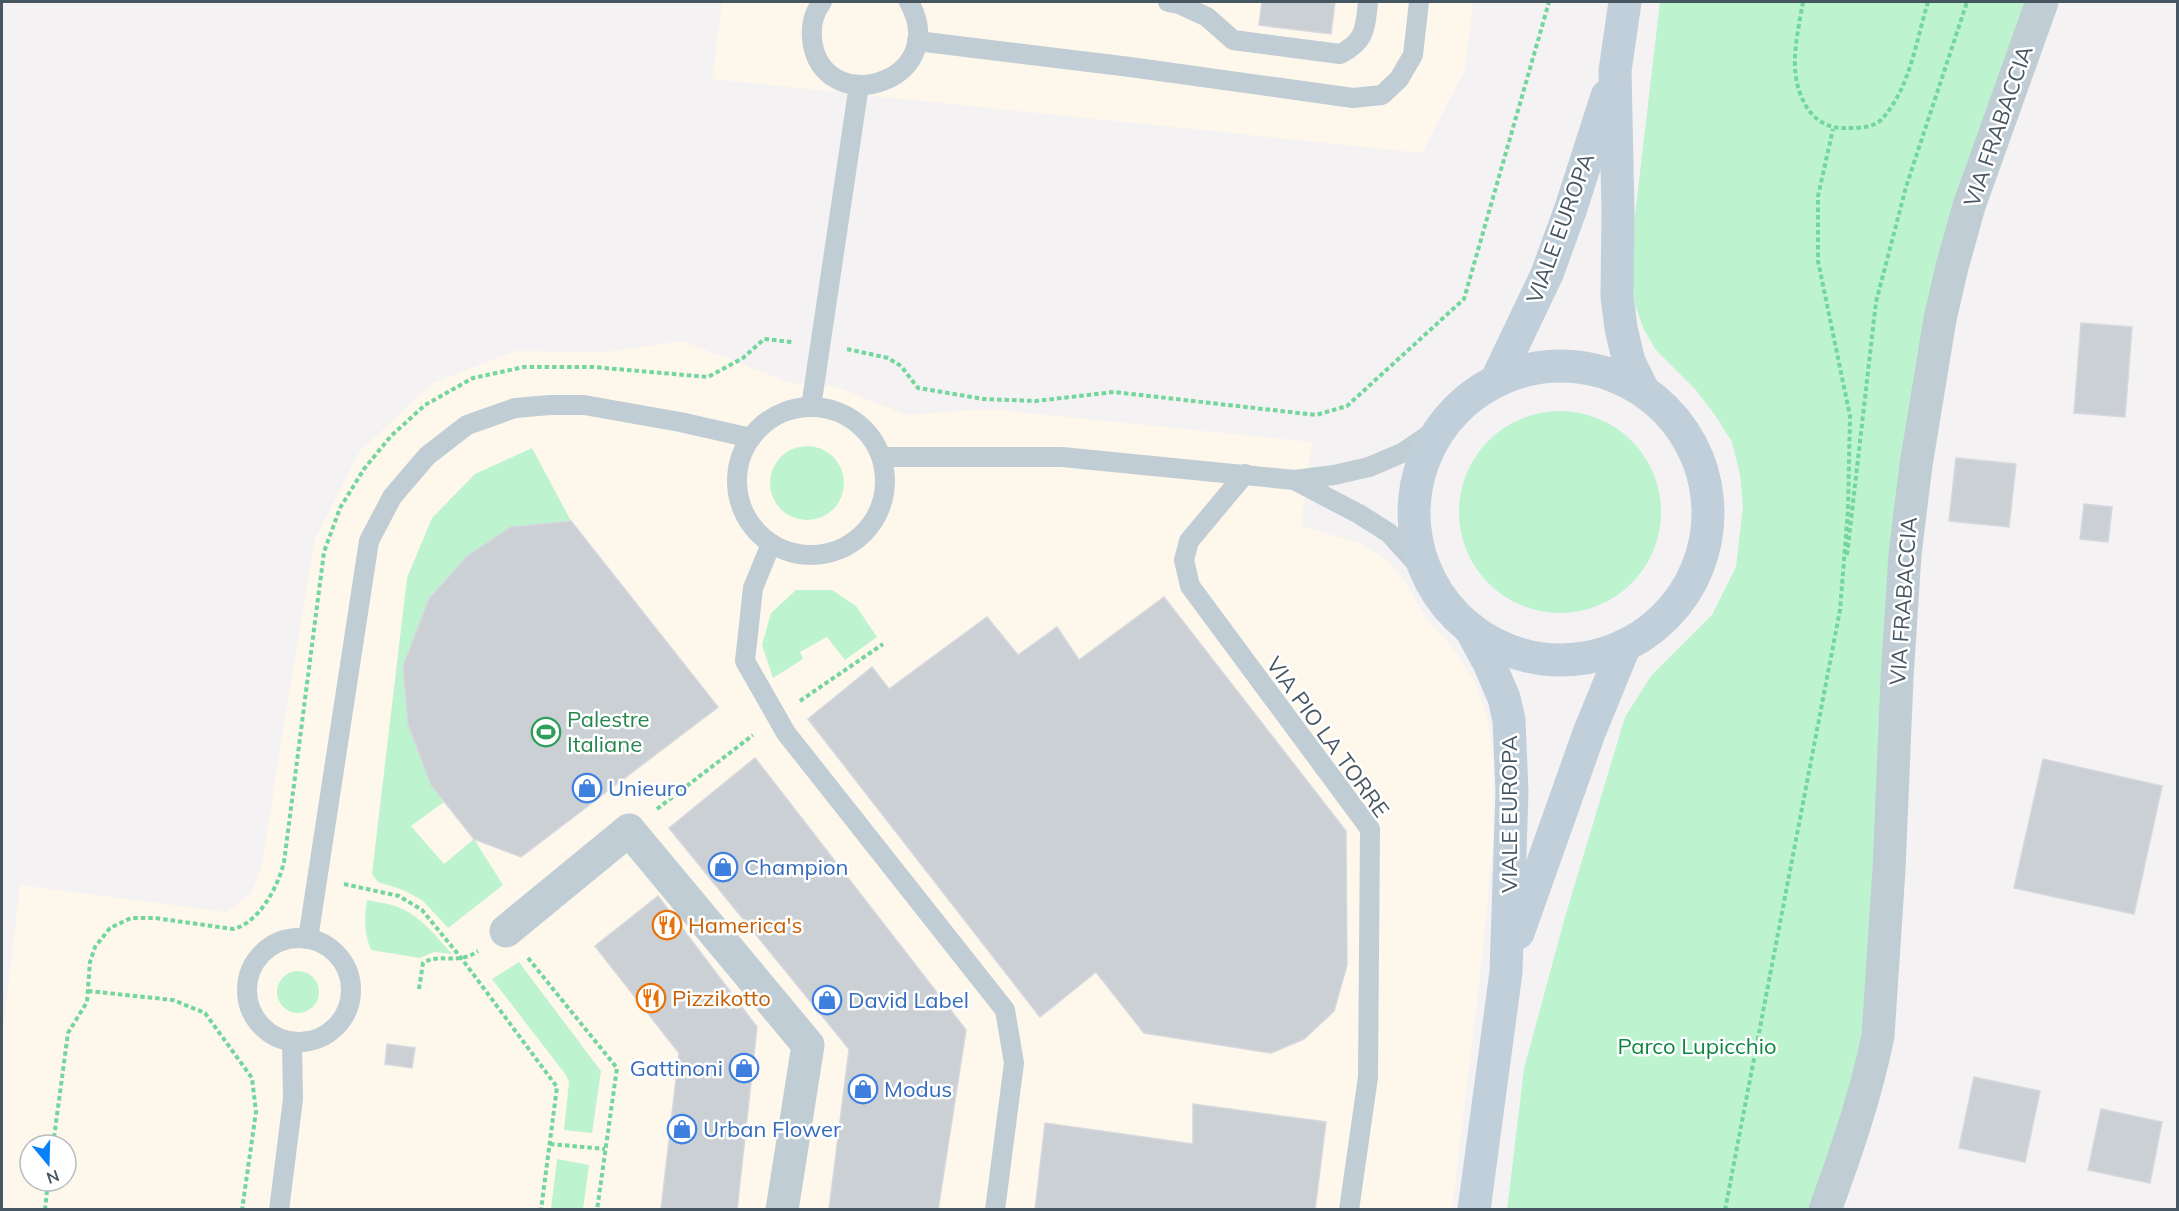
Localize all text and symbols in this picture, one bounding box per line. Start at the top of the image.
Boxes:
street label: VIA FRABACCIA [1957,42,2039,210]
street label: VIALE EUROPA [1520,149,1600,307]
street label: VIA FRABACCIA [1883,516,1923,686]
street label: VIA PIO LA TORRE [1260,651,1396,823]
place label: Palestre Italiane [567,705,650,758]
sports icon: Palestre Italiane [530,716,562,748]
street label: VIALE EUROPA [1495,735,1523,893]
shop icon: Unieuro [571,772,603,804]
place label: Unieuro [608,774,687,802]
shop icon: Champion [707,851,739,883]
place label: Champion [744,853,848,881]
restaurant icon: Hamerica's [651,909,683,941]
place label: Hamerica's [688,911,802,939]
restaurant icon: Pizzikotto [635,982,667,1014]
place label: Pizzikotto [672,984,771,1012]
shop icon: David Label [811,984,843,1016]
place label: David Label [848,986,969,1014]
park label: Parco Lupicchio [1618,1032,1776,1060]
shop icon: Gattinoni [728,1052,760,1084]
place label: Gattinoni [630,1054,723,1082]
shop icon: Modus [847,1073,879,1105]
place label: Modus [884,1075,952,1103]
shop icon: Urban Flower [666,1113,698,1145]
place label: Urban Flower [703,1115,841,1143]
north arrow [18,1133,78,1193]
text: N [44,1166,62,1189]

